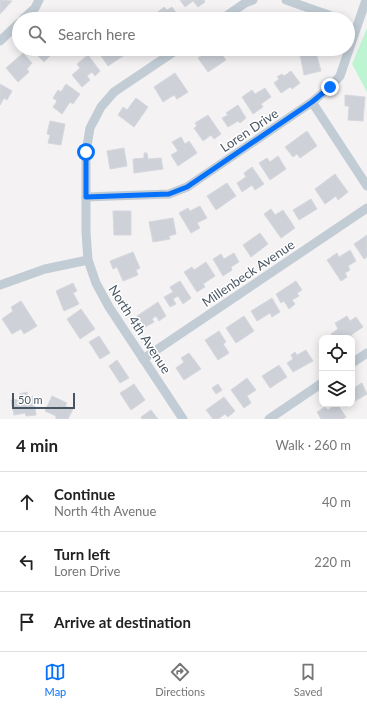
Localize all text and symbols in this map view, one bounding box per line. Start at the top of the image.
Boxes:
search box [12,12,355,56]
icon: search [26,23,48,45]
text: Search here [58,25,135,43]
route end [321,78,339,96]
street label: Loren Drive [217,105,281,155]
route start [77,143,95,161]
street label: Millenbeck Avenue [199,236,297,310]
street label: North 4th Avenue [105,282,175,376]
map controls [319,335,355,407]
button: locate [319,335,355,371]
button: layers [319,371,355,407]
scale bar [12,391,75,410]
text: 50 m [18,393,43,406]
text: 4 min [16,435,58,456]
text: Walk · 260 m [275,437,351,453]
text: Continue [54,485,115,503]
icon: ahead [16,491,38,513]
text: 40 m [322,494,351,510]
text: North 4th Avenue [54,503,156,519]
text: Turn left [54,545,110,563]
icon: left [16,551,38,573]
text: 220 m [314,554,351,570]
text: Loren Drive [54,563,120,579]
icon: arrive [16,611,38,633]
text: Arrive at destination [54,613,191,631]
tab: Map [44,661,66,698]
tab: Directions [155,661,205,698]
tab: Saved [294,661,323,698]

